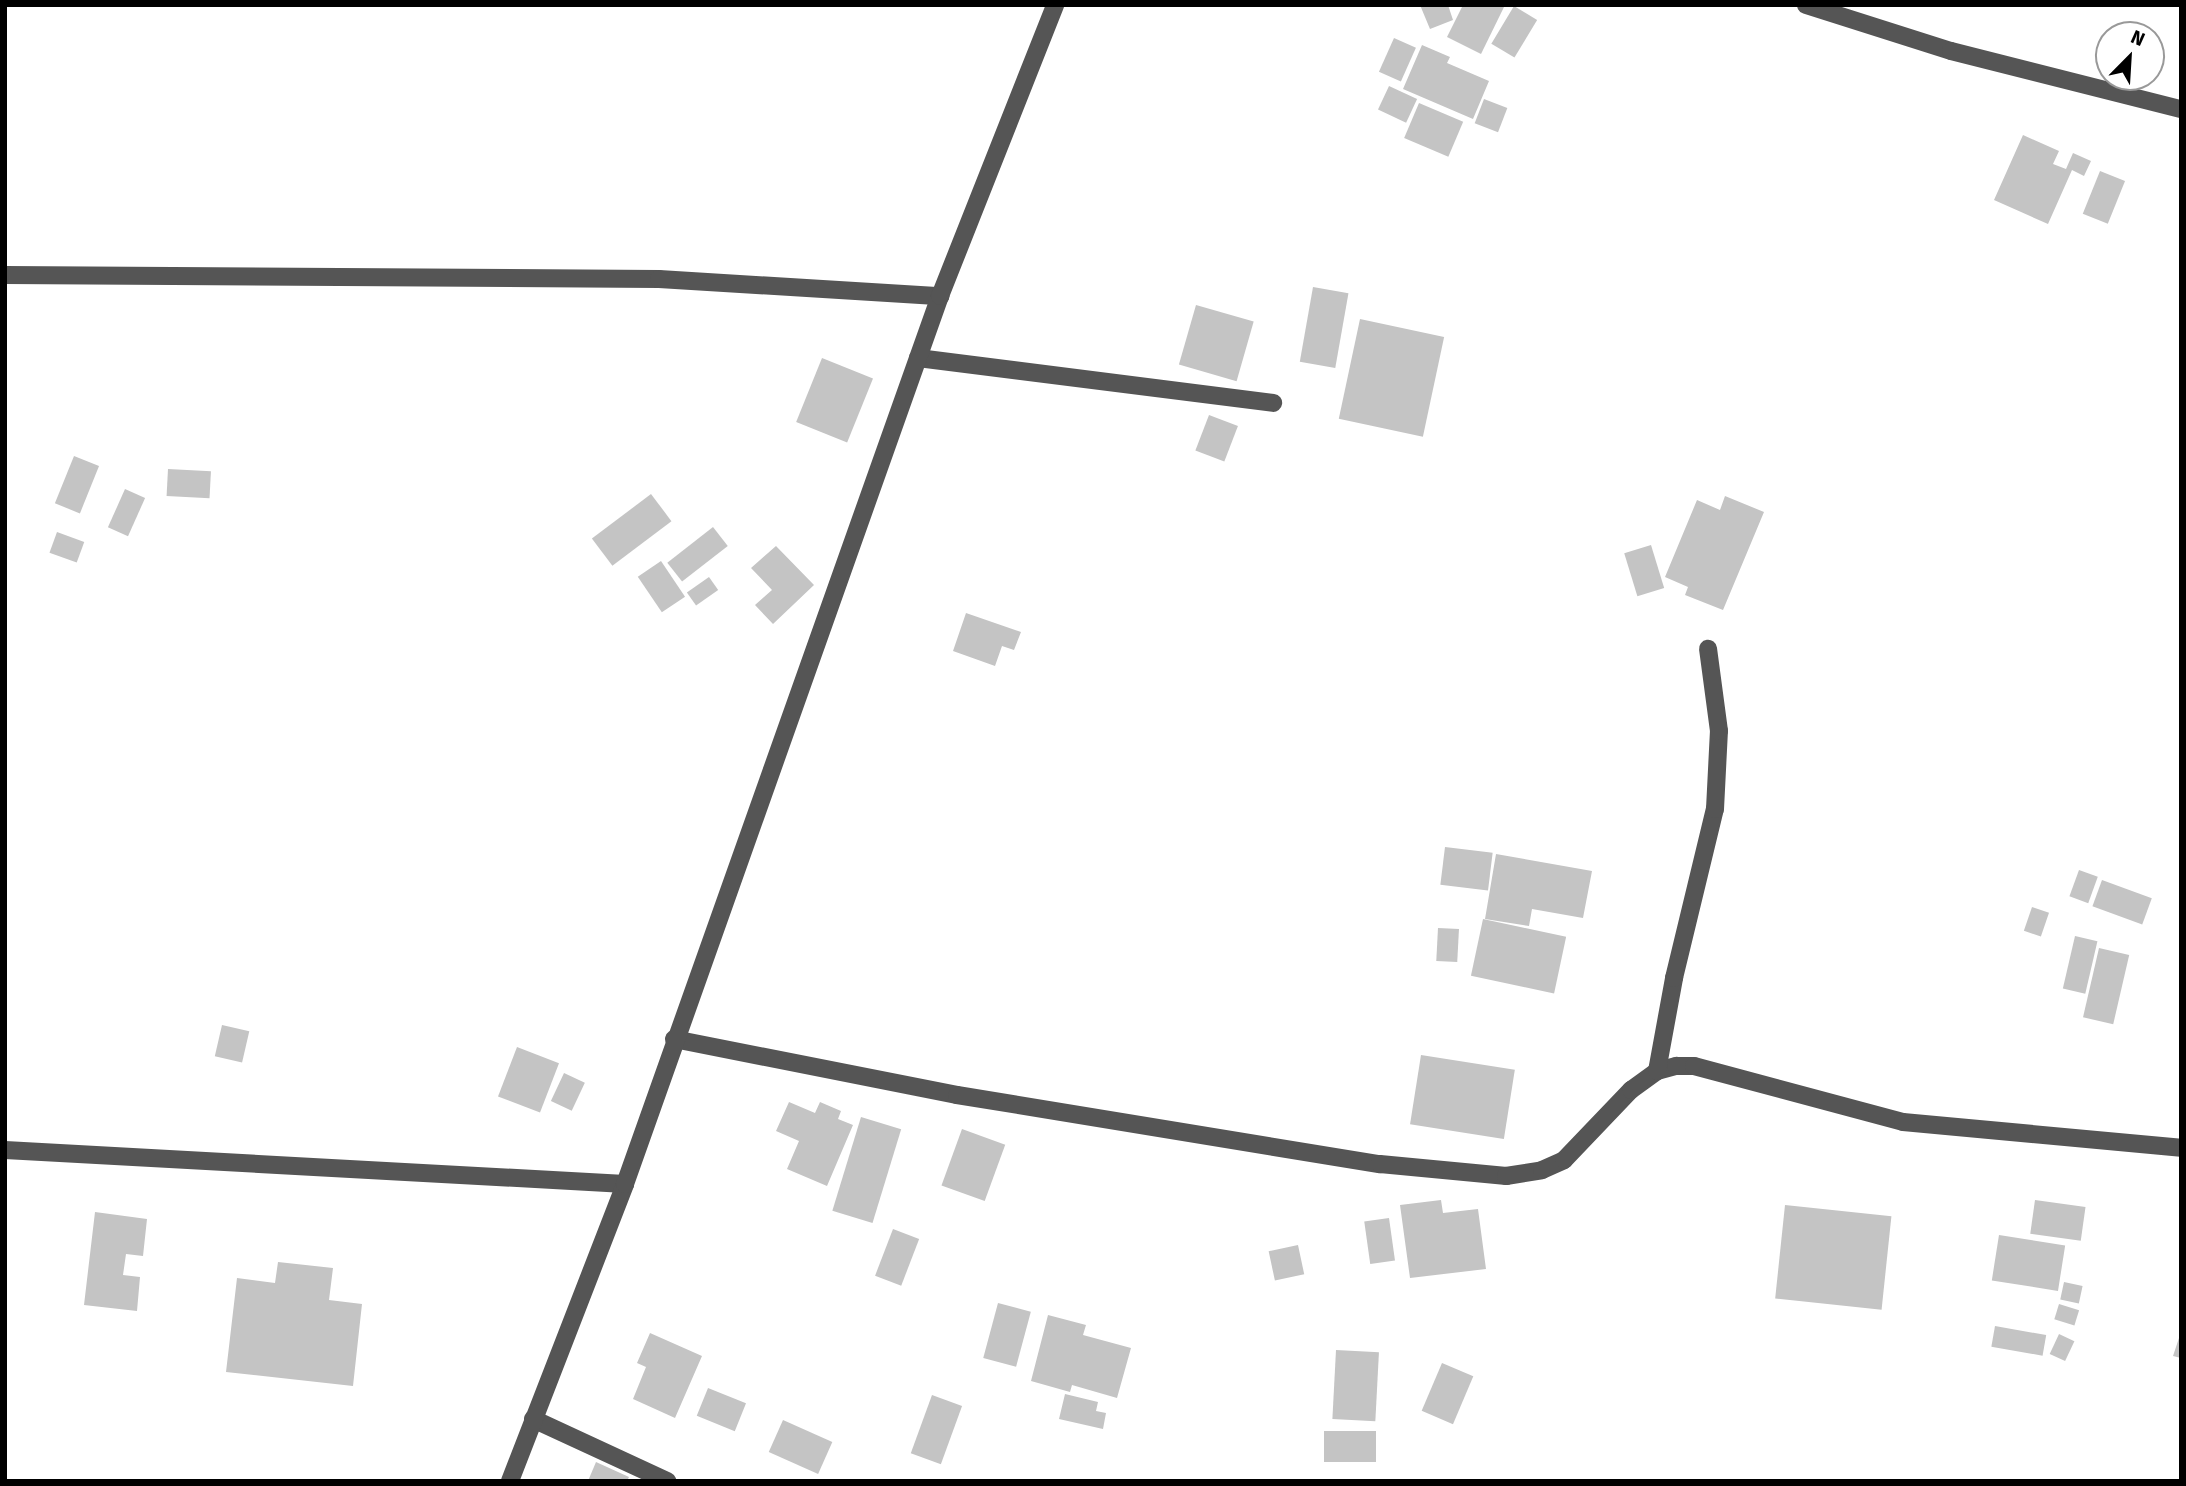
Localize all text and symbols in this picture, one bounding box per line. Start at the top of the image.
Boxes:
north arrow [2095,21,2165,91]
text: N [2127,25,2148,51]

